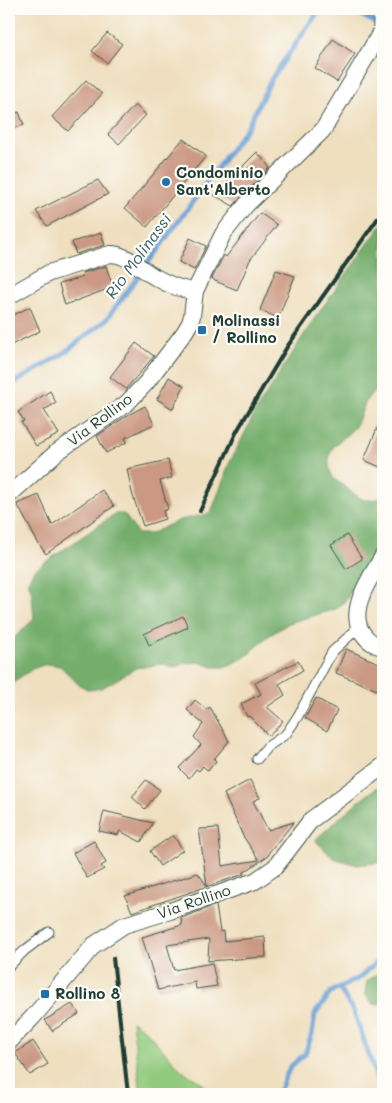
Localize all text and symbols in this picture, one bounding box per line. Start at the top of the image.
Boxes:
place label: Condominio Sant'Alberto [176,162,270,199]
marker: Condominio Sant'Alberto [160,176,172,188]
water label: Rio Molinassi [100,209,176,302]
place label: Molinassi / Rollino [212,310,280,347]
marker: Molinassi / Rollino [196,324,208,336]
street label: Via Rollino [63,388,136,450]
street label: Via Rollino [154,879,233,923]
place label: Rollino 8 [55,983,120,1003]
marker: Rollino 8 [39,988,51,1000]

